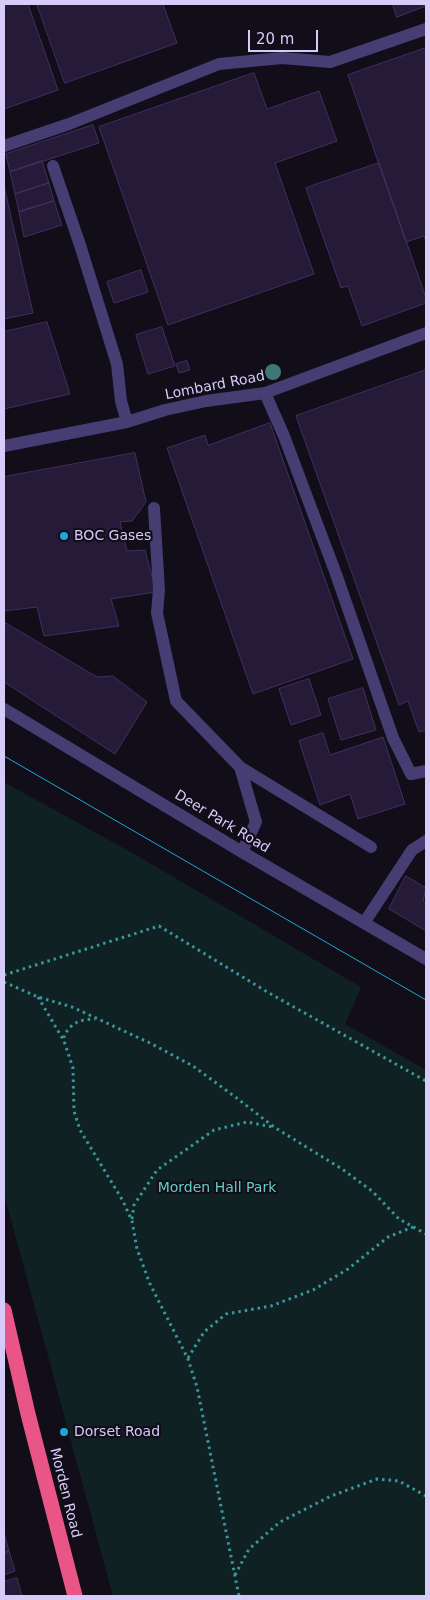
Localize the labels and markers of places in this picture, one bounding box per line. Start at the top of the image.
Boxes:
place label: BOC Gases [74,528,151,544]
marker: BOC Gases [58,530,70,542]
place label: Dorset Road [74,1424,160,1440]
marker: Dorset Road [58,1426,70,1438]

